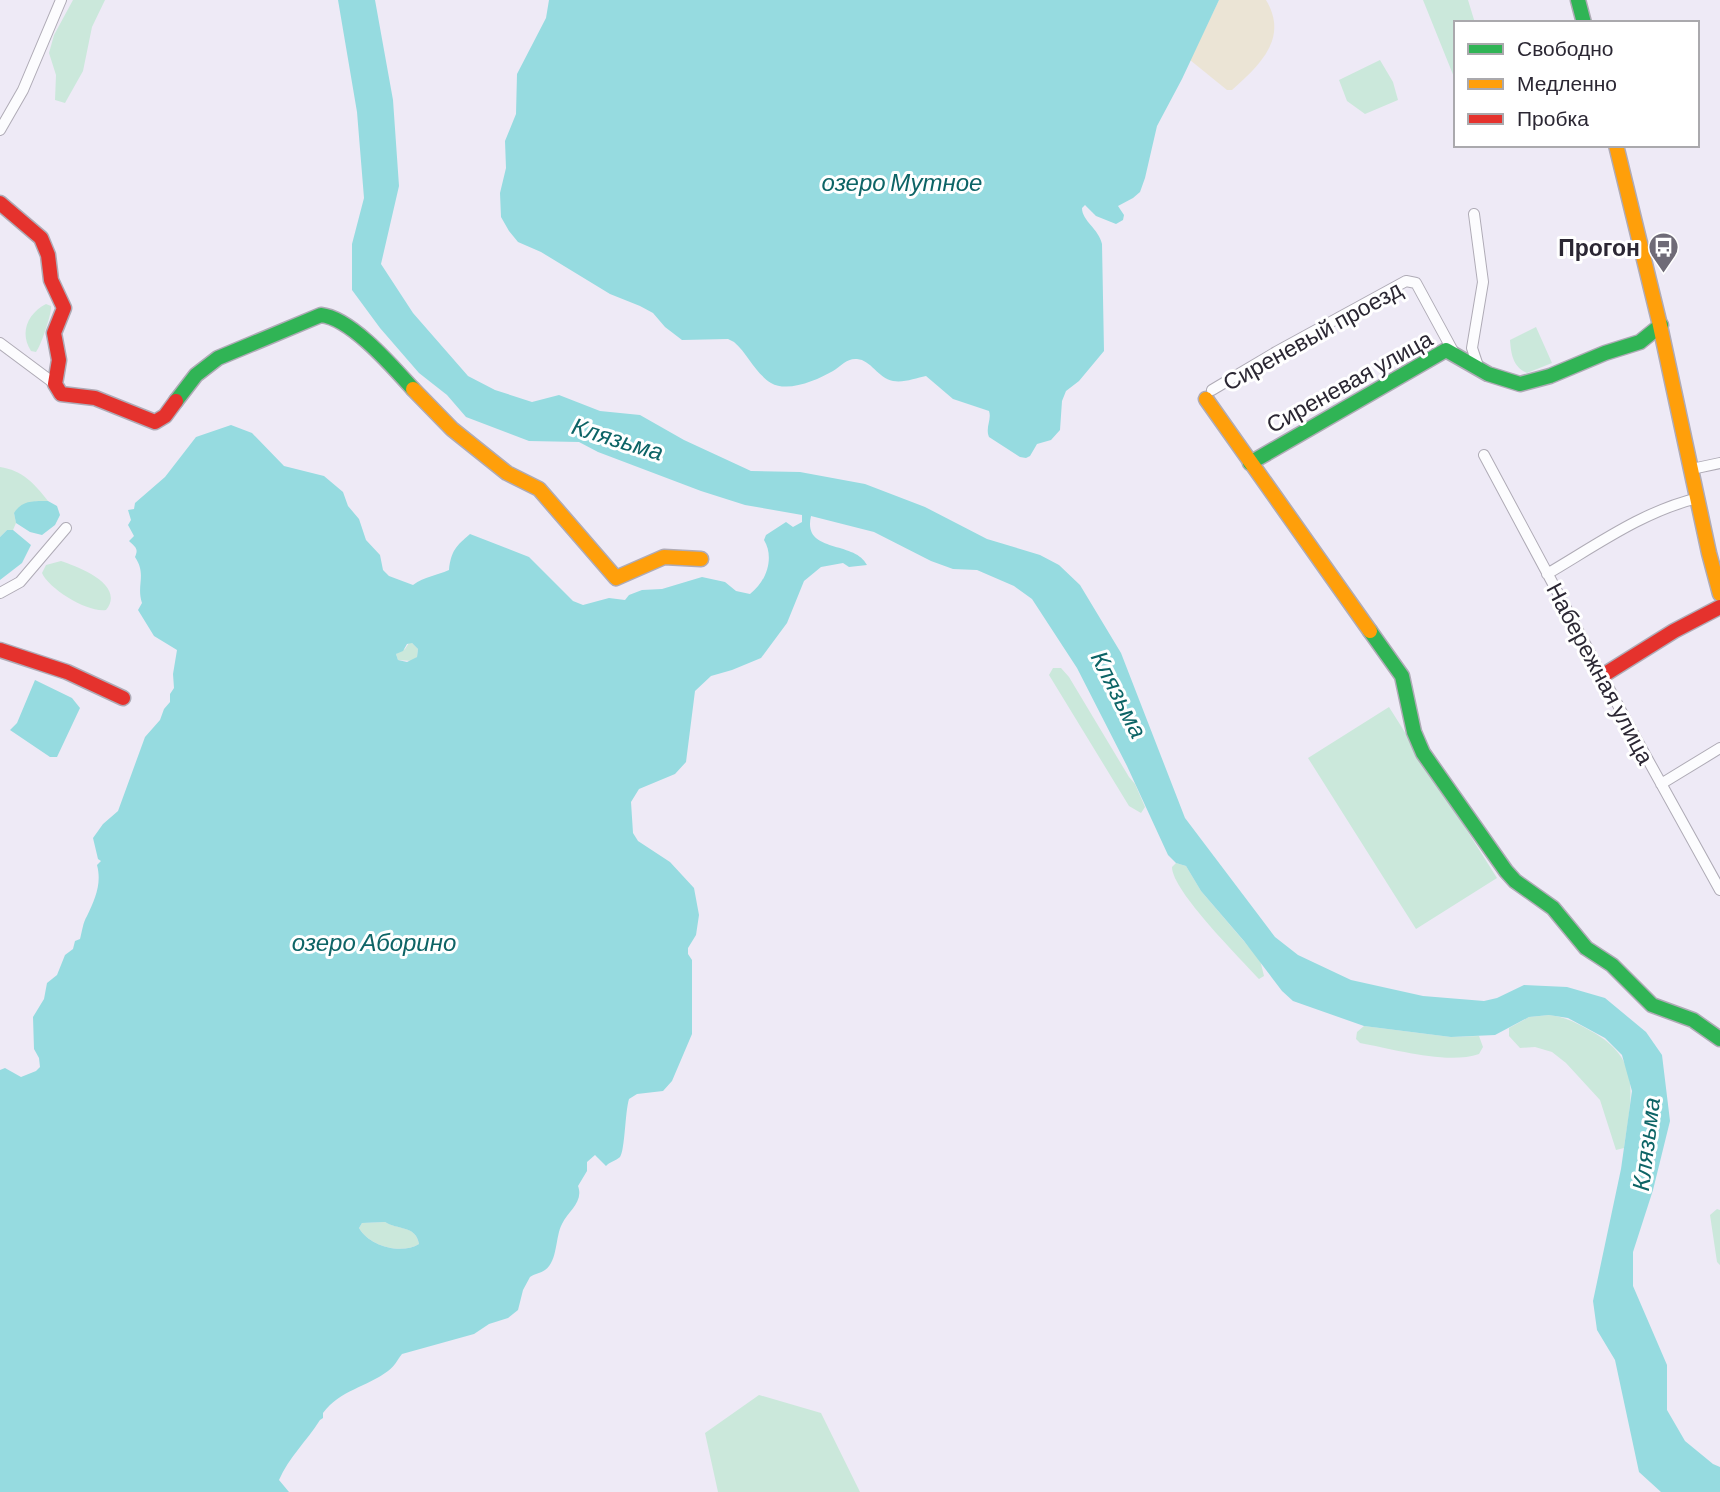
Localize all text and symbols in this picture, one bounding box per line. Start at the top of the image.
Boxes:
legend [1454,21,1699,147]
text: Свободно [1517,35,1614,60]
text: Медленно [1517,70,1617,95]
text: Пробка [1517,105,1589,130]
water label: озеро Мутное [822,167,982,196]
bus stop icon: Прогон [1646,230,1680,274]
place label: Прогон [1558,233,1640,261]
street label: Сиреневый проезд [1218,274,1407,396]
street label: Сиреневая улица [1261,324,1437,438]
water label: Клязьма [569,410,667,466]
street label: Набережная улица [1541,577,1661,769]
water label: Клязьма [1086,646,1154,742]
water label: озеро Аборино [292,927,456,956]
water label: Клязьма [1625,1096,1665,1192]

